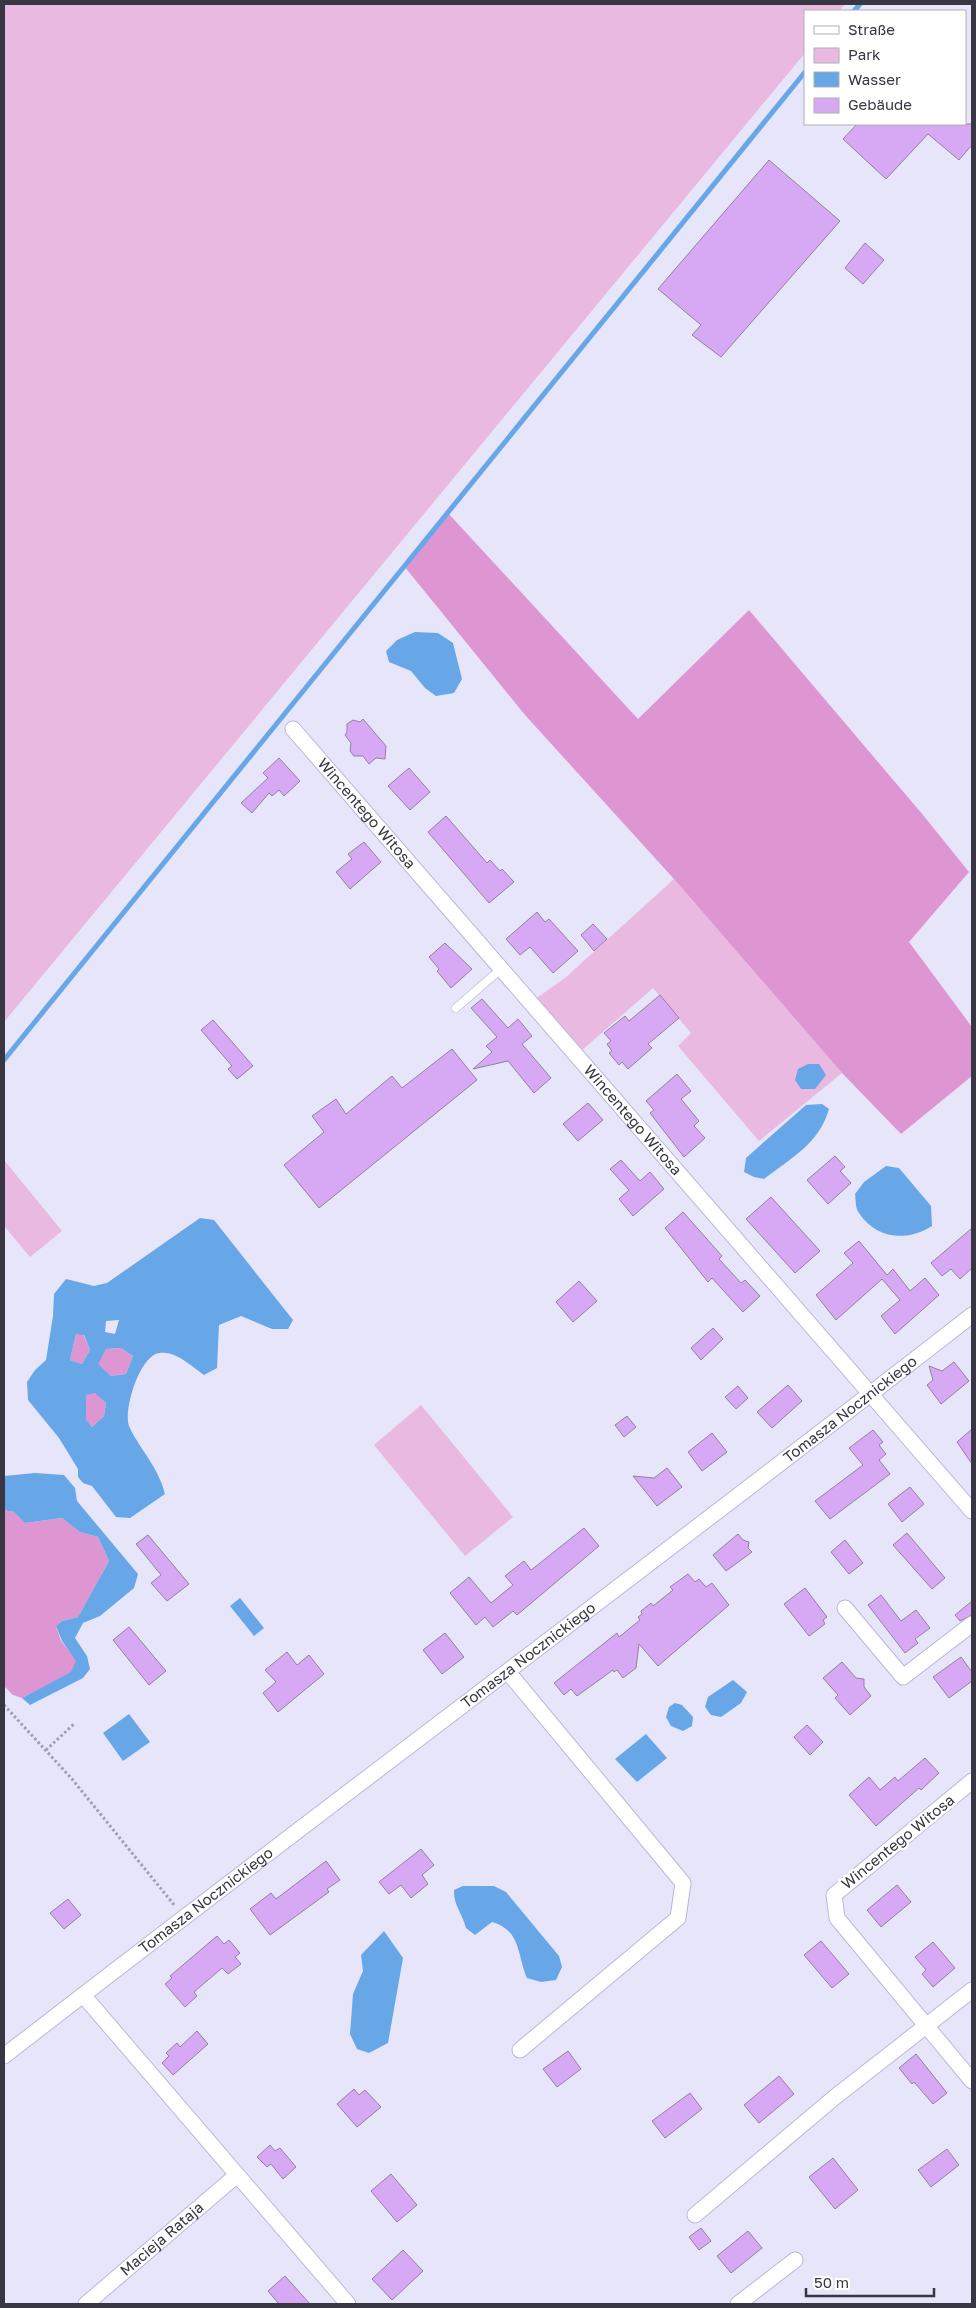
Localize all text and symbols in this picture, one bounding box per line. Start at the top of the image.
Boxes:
legend [804,10,966,125]
text: Straße [848,20,895,38]
text: Park [848,45,881,63]
text: Wasser [848,70,901,88]
text: Gebäude [848,95,912,113]
street label: Wincentego Witosa [314,754,420,872]
street label: Wincentego Witosa [581,1061,686,1178]
street label: Tomasza Nocznickiego [779,1351,920,1466]
street label: Tomasza Nocznickiego [457,1598,599,1711]
street label: Wincentego Witosa [837,1790,957,1892]
street label: Tomasza Nocznickiego [135,1843,276,1957]
street label: Macieja Rataja [116,2198,207,2279]
scale bar [806,2266,934,2298]
text: 50 m [814,2273,849,2291]

